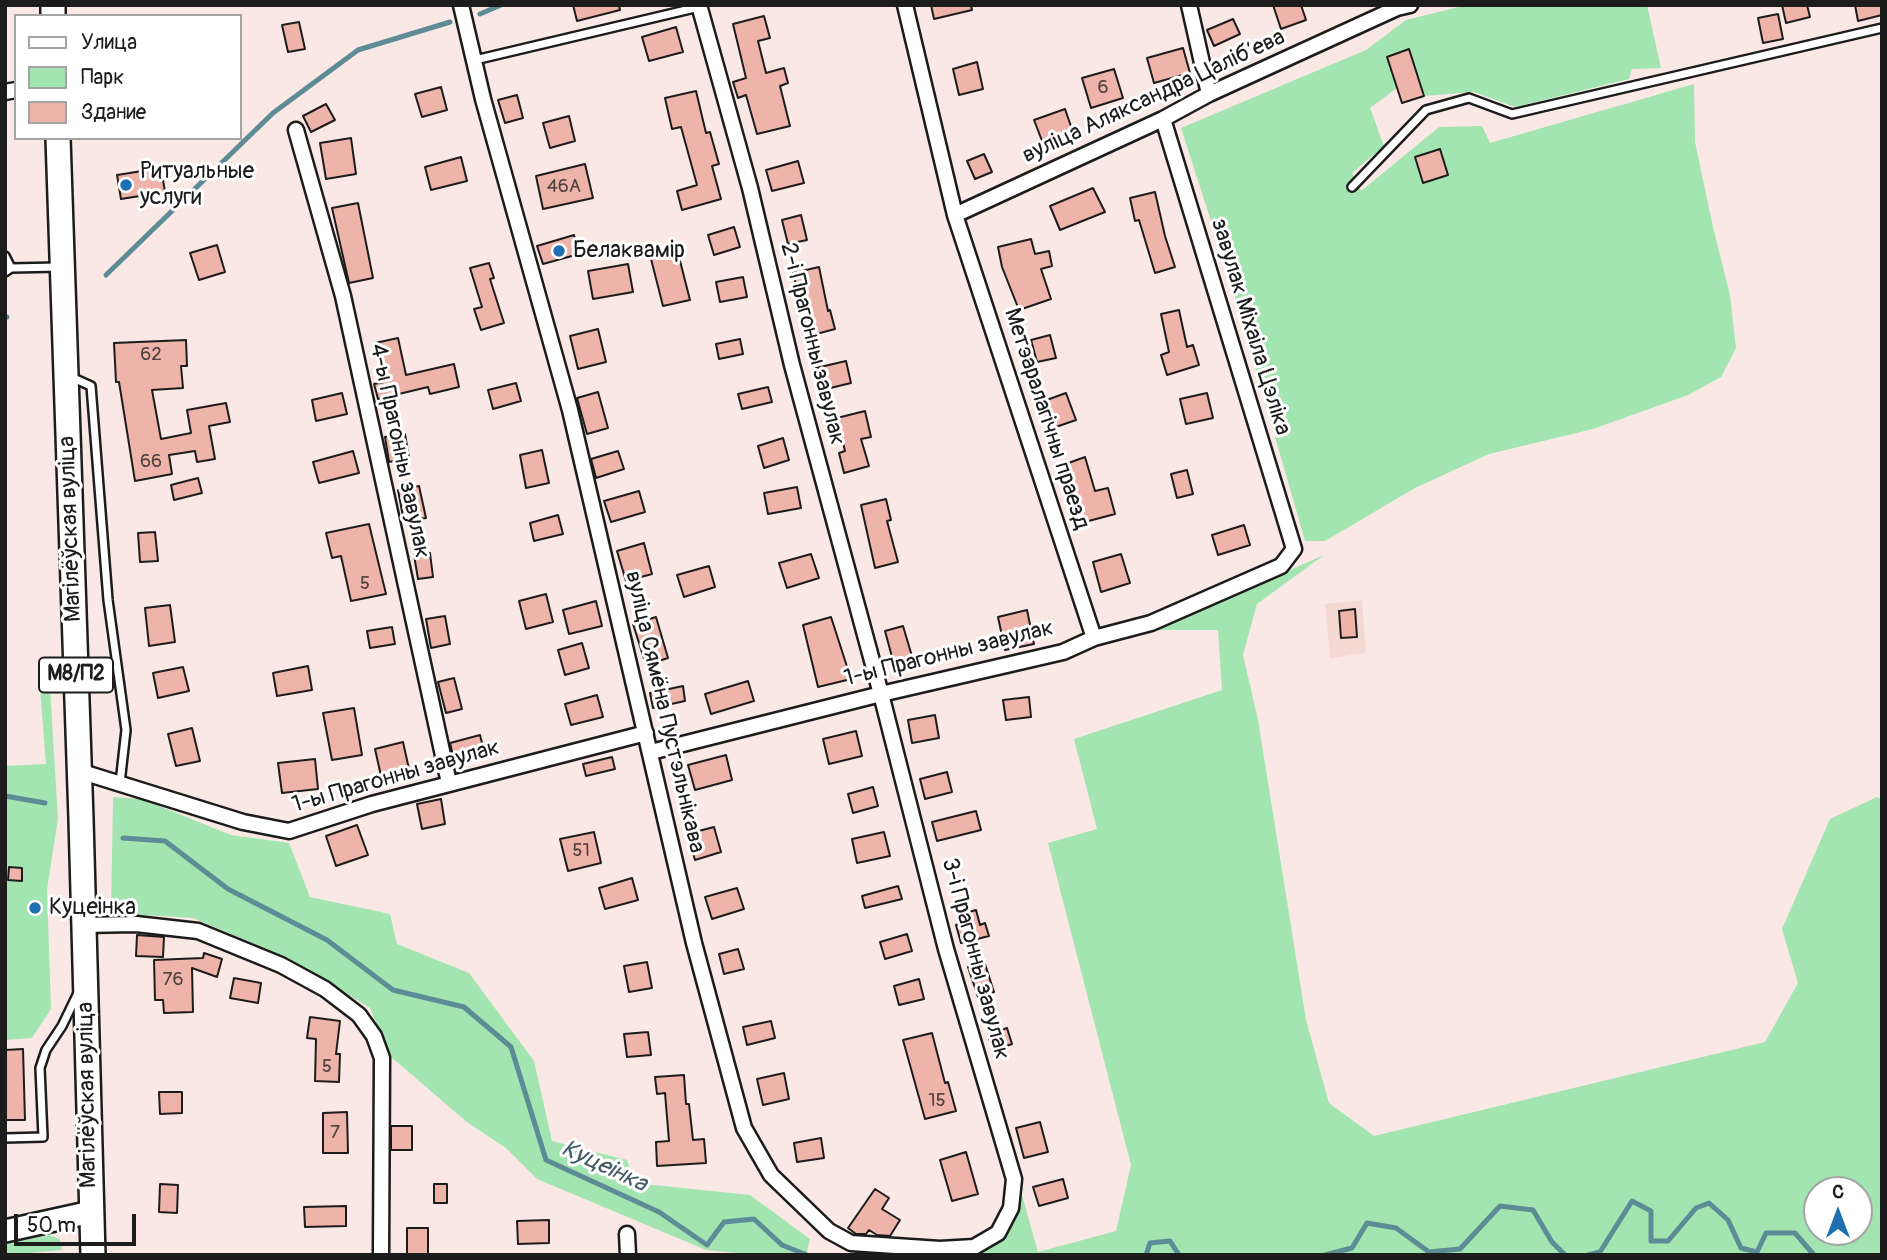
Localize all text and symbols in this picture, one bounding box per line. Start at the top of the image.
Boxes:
legend [14,14,242,140]
street label: вуліца Аляксандра Цалібʼева [1018,24,1290,170]
text: Улица [81,29,137,56]
text: Парк [81,64,124,91]
house number: 6 [1097,77,1109,99]
text: Здание [81,99,146,126]
place label: Ритуальные услуги [140,158,254,212]
house number: 46А [547,176,581,198]
marker: Ритуальные услуги [118,177,134,193]
street label: завулак Міхаіла Цэліка [1204,216,1296,438]
place label: Белаквамір [573,237,685,265]
street label: 2-і Прагонны завулак [773,240,851,448]
marker: Белаквамір [551,243,567,259]
street label: Метэаралагічны праезд [997,305,1095,533]
street label: 4-ы Прагонны завулак [363,341,435,561]
house number: 62 [140,344,162,366]
street label: Магілёўская вуліца [54,436,88,622]
house number: 66 [140,451,162,473]
street label: вуліца Сямёна Пустэльнікава [618,568,710,856]
house number: 5 [360,573,370,595]
street label: 1-ы Прагонны завулак [842,615,1056,693]
road number: М8/П2 [39,658,113,692]
street label: 1-ы Прагонны завулак [289,734,503,820]
house number: 51 [572,840,590,862]
street label: 3-і Прагонны завулак [935,855,1015,1063]
place label: Куцеінка [49,894,136,922]
marker: Куцеінка [27,900,43,916]
house number: 76 [162,969,184,991]
street label: Магілёўская вуліца [73,1002,103,1188]
house number: 5 [322,1056,332,1078]
house number: 15 [928,1090,946,1112]
house number: 7 [330,1122,340,1144]
water label: Куцеінка [557,1135,651,1199]
north arrow [1803,1176,1873,1246]
text: С [1832,1180,1844,1204]
scale bar [18,1200,140,1244]
text: 50 m [27,1212,76,1239]

